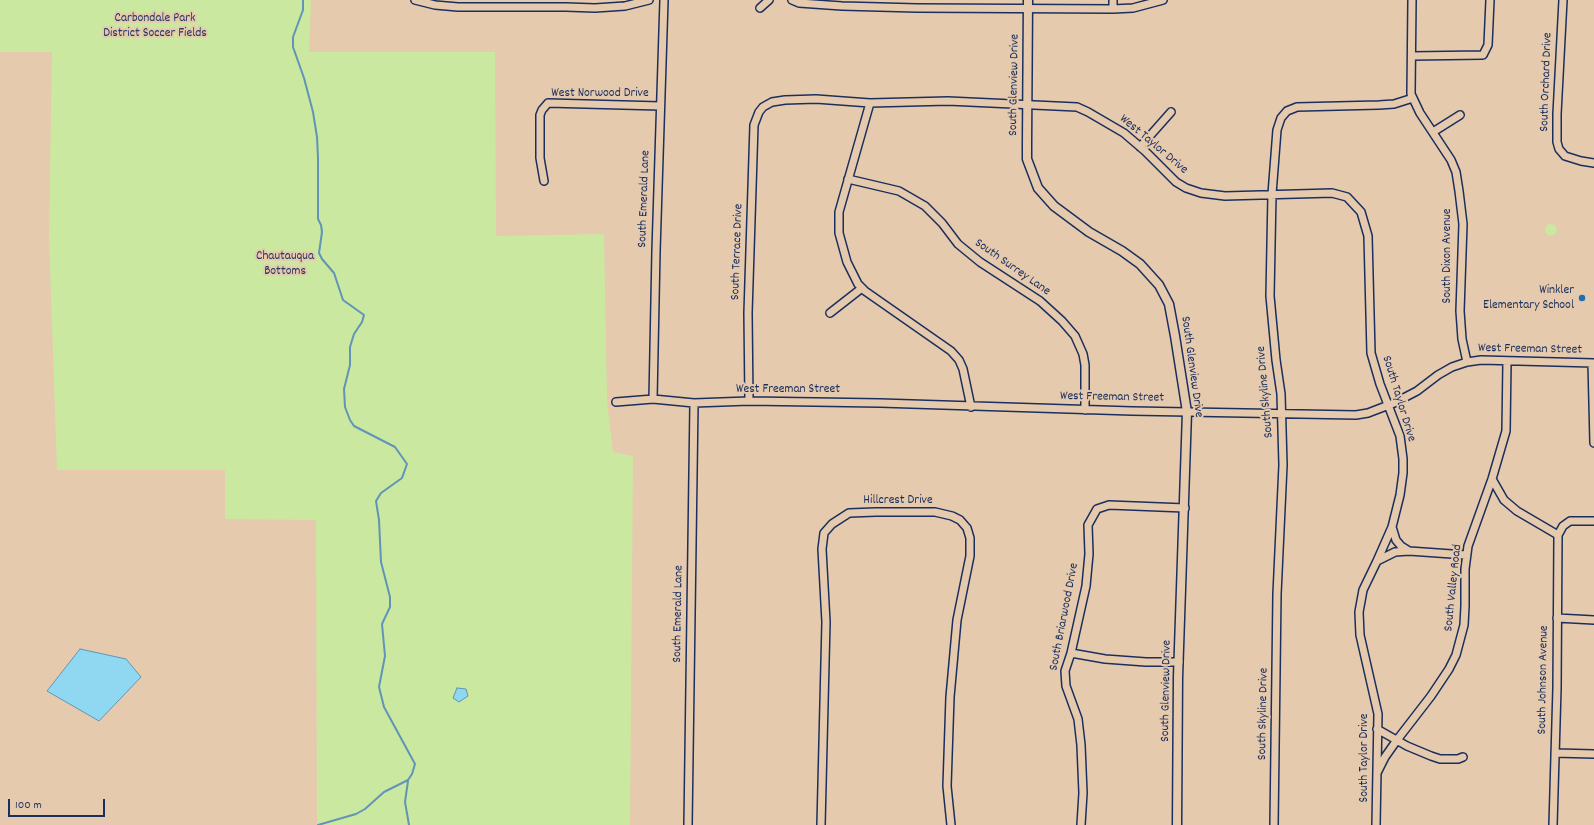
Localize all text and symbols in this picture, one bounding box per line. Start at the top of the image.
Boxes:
park label: Carbondale Park District Soccer Fields [103,11,207,42]
street label: South Orchard Drive [1537,32,1557,132]
street label: South Glenview Drive [1006,34,1024,136]
street label: West Norwood Drive [551,86,649,102]
street label: West Taylor Drive [1116,112,1190,178]
street label: South Emerald Lane [636,150,654,248]
street label: South Terrace Drive [729,204,747,300]
street label: South Dixon Avenue [1440,208,1456,304]
street label: South Surrey Lane [971,236,1053,300]
park label: Chautauqua Bottoms [256,249,314,280]
place label: Winkler Elementary School [1483,283,1574,314]
marker: Winkler Elementary School [1577,293,1587,303]
street label: South Glenview Drive [1176,315,1206,419]
street label: West Freeman Street [1478,341,1582,359]
street label: South Skyline Drive [1254,345,1278,439]
street label: South Taylor Drive [1378,354,1418,444]
street label: West Freeman Street [736,382,840,398]
street label: West Freeman Street [1060,389,1164,407]
street label: Hillcrest Drive [863,493,933,509]
street label: South Valley Road [1442,544,1466,632]
street label: South Briarwood Drive [1047,562,1083,672]
street label: South Emerald Lane [670,565,688,663]
street label: South Johnson Avenue [1535,625,1553,735]
street label: South Glenview Drive [1158,640,1176,742]
street label: South Skyline Drive [1255,668,1273,760]
street label: South Taylor Drive [1357,713,1373,803]
scale bar [10,791,107,817]
text: 100 m [15,797,42,814]

